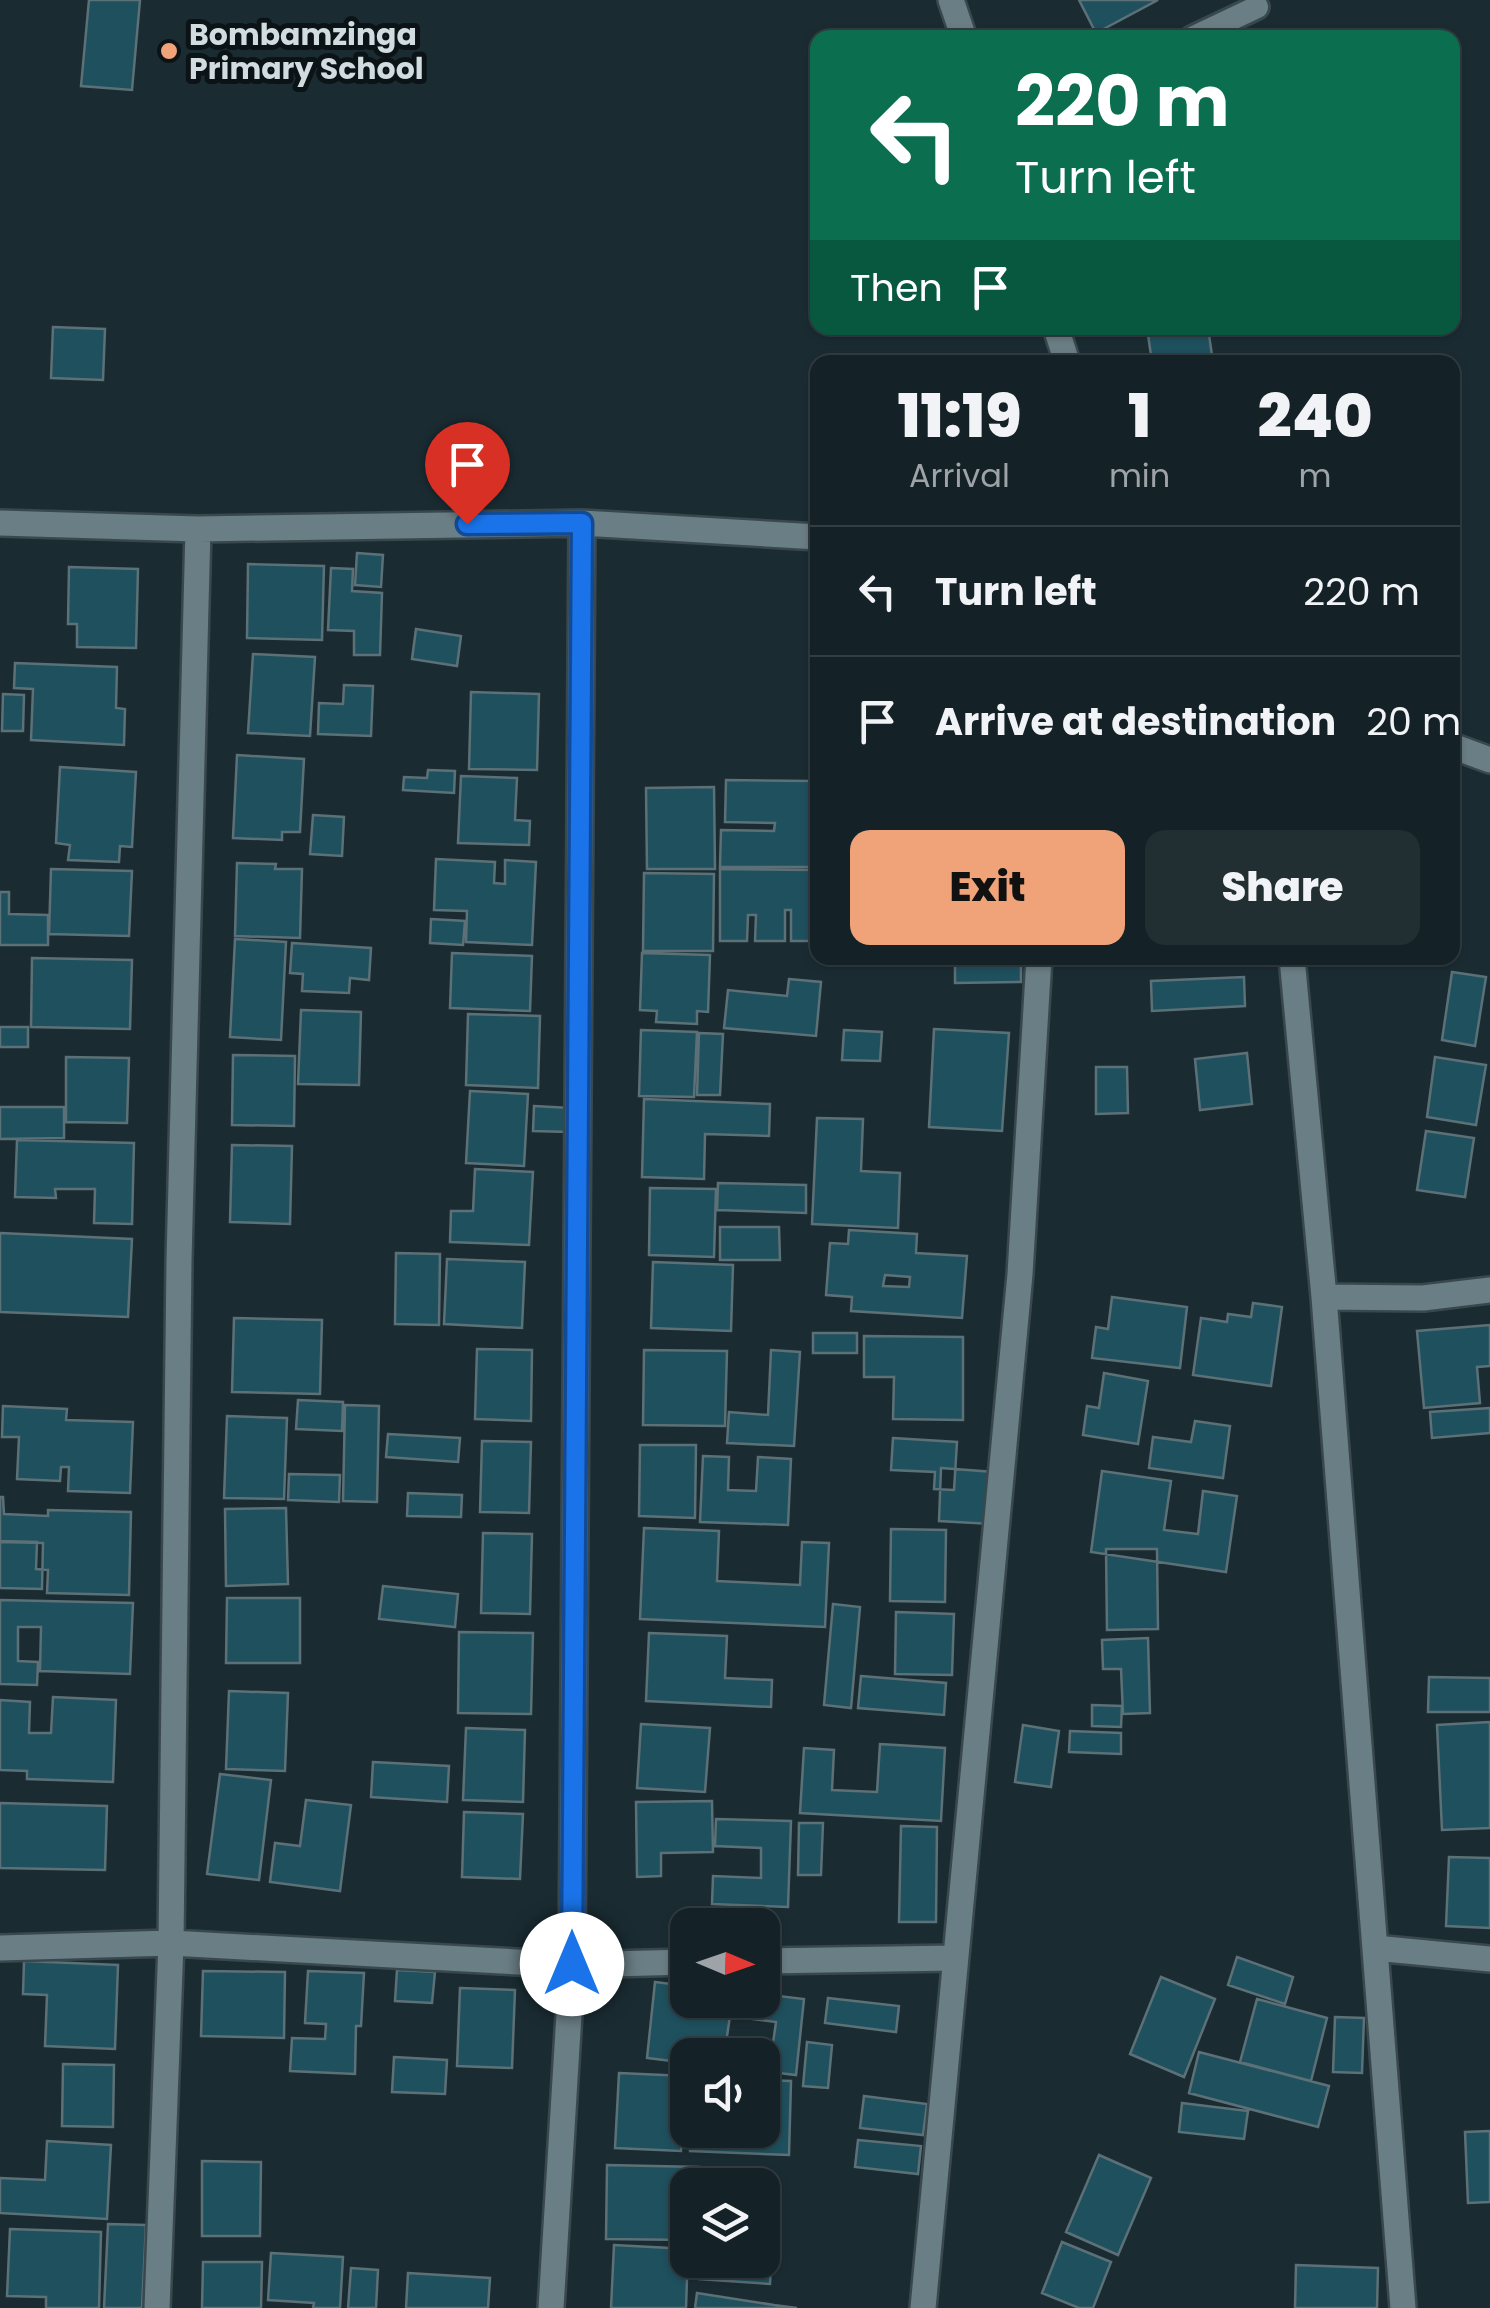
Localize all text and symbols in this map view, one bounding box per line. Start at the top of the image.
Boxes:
place label: Bombamzinga Primary School [189,13,424,90]
marker: Bombamzinga Primary School [158,40,180,62]
text: 220 m [1015,52,1230,151]
icon: left [850,70,980,200]
text: Turn left [1015,146,1196,209]
icon: arrive [963,260,1018,315]
text: Then [850,261,943,314]
text: 11:19 [897,374,1022,458]
text: 1 [1128,374,1151,458]
text: 240 [1258,374,1373,458]
pin [425,422,510,525]
icon: arrive [440,437,495,492]
text: Arrival [909,453,1010,498]
text: min [1109,453,1170,498]
text: m [1299,453,1332,498]
icon: left [850,564,905,619]
text: Turn left [935,565,1097,618]
text: 220 m [1303,565,1420,618]
icon: arrive [850,694,905,749]
text: Arrive at destination [935,695,1336,748]
text: 20 m [1366,695,1461,748]
button: Exit [850,830,1125,945]
button: Share [1145,830,1420,945]
north arrow [670,1908,780,2018]
map controls [670,1908,780,2278]
position arrow [520,1912,624,2016]
button: sound [670,2038,780,2148]
button: layers [670,2168,780,2278]

